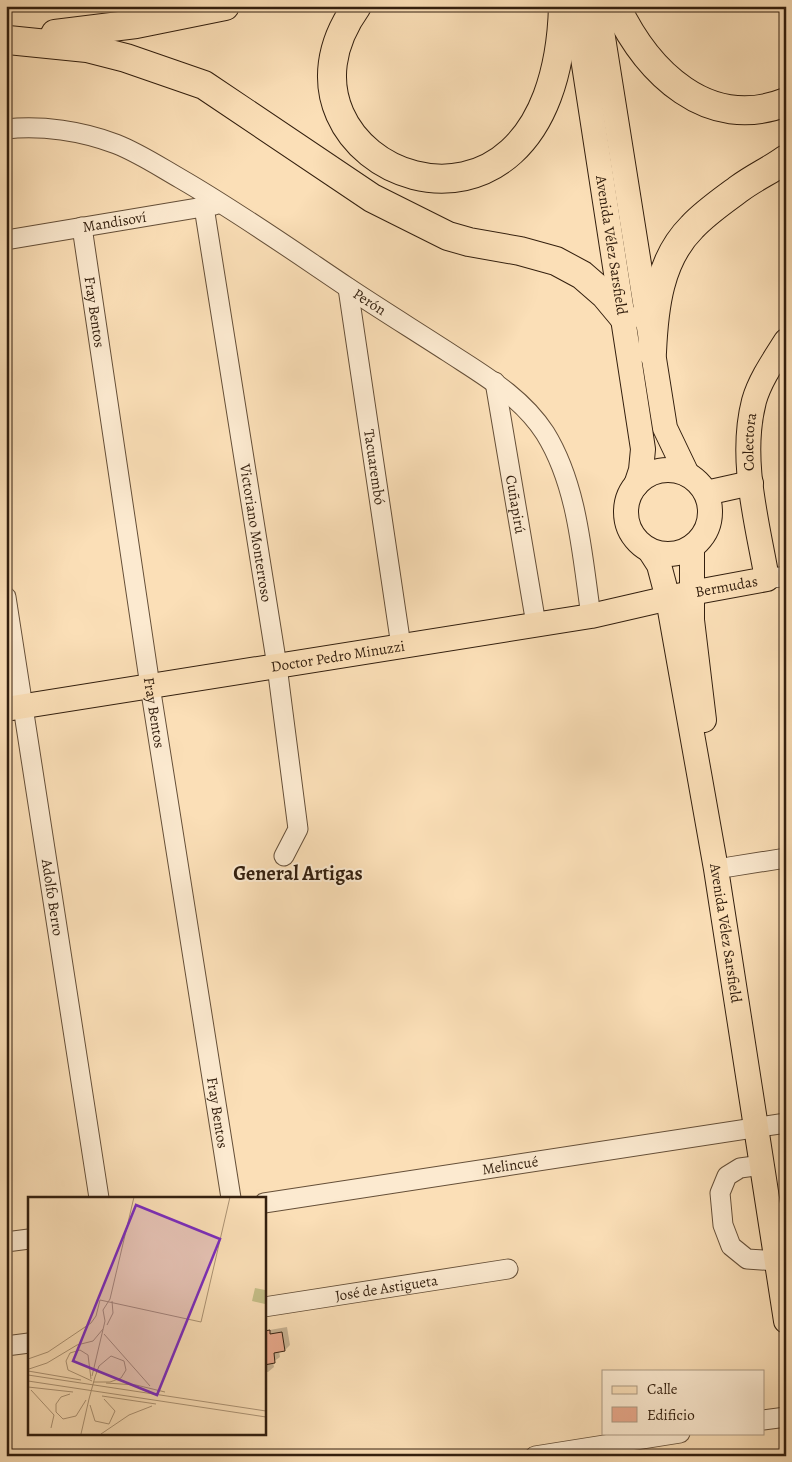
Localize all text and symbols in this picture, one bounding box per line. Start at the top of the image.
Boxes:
street label: Avenida Vélez Sarsfield [591,173,632,317]
street label: Mandisoví [81,207,148,237]
street label: Fray Bentos [79,275,110,349]
street label: Perón [349,284,390,320]
street label: Colectora [738,411,761,472]
street label: Tacuarembó [359,428,390,506]
street label: Victoriano Monterroso [235,461,277,603]
street label: Cuñapirú [501,474,531,536]
street label: Bermudas [694,571,759,602]
street label: Doctor Pedro Minuzzi [269,636,406,677]
street label: Fray Bentos [139,676,170,750]
street label: Adolfo Berro [37,857,68,937]
district label: General Artigas [233,860,363,887]
street label: Avenida Vélez Sarsfield [705,861,747,1005]
street label: Fray Bentos [202,1076,233,1150]
street label: Melincué [481,1151,540,1179]
inset map [28,1197,265,1434]
street label: José de Astigueta [334,1270,439,1306]
legend [602,1370,764,1434]
text: Calle [647,1379,678,1399]
text: Edificio [647,1405,695,1425]

